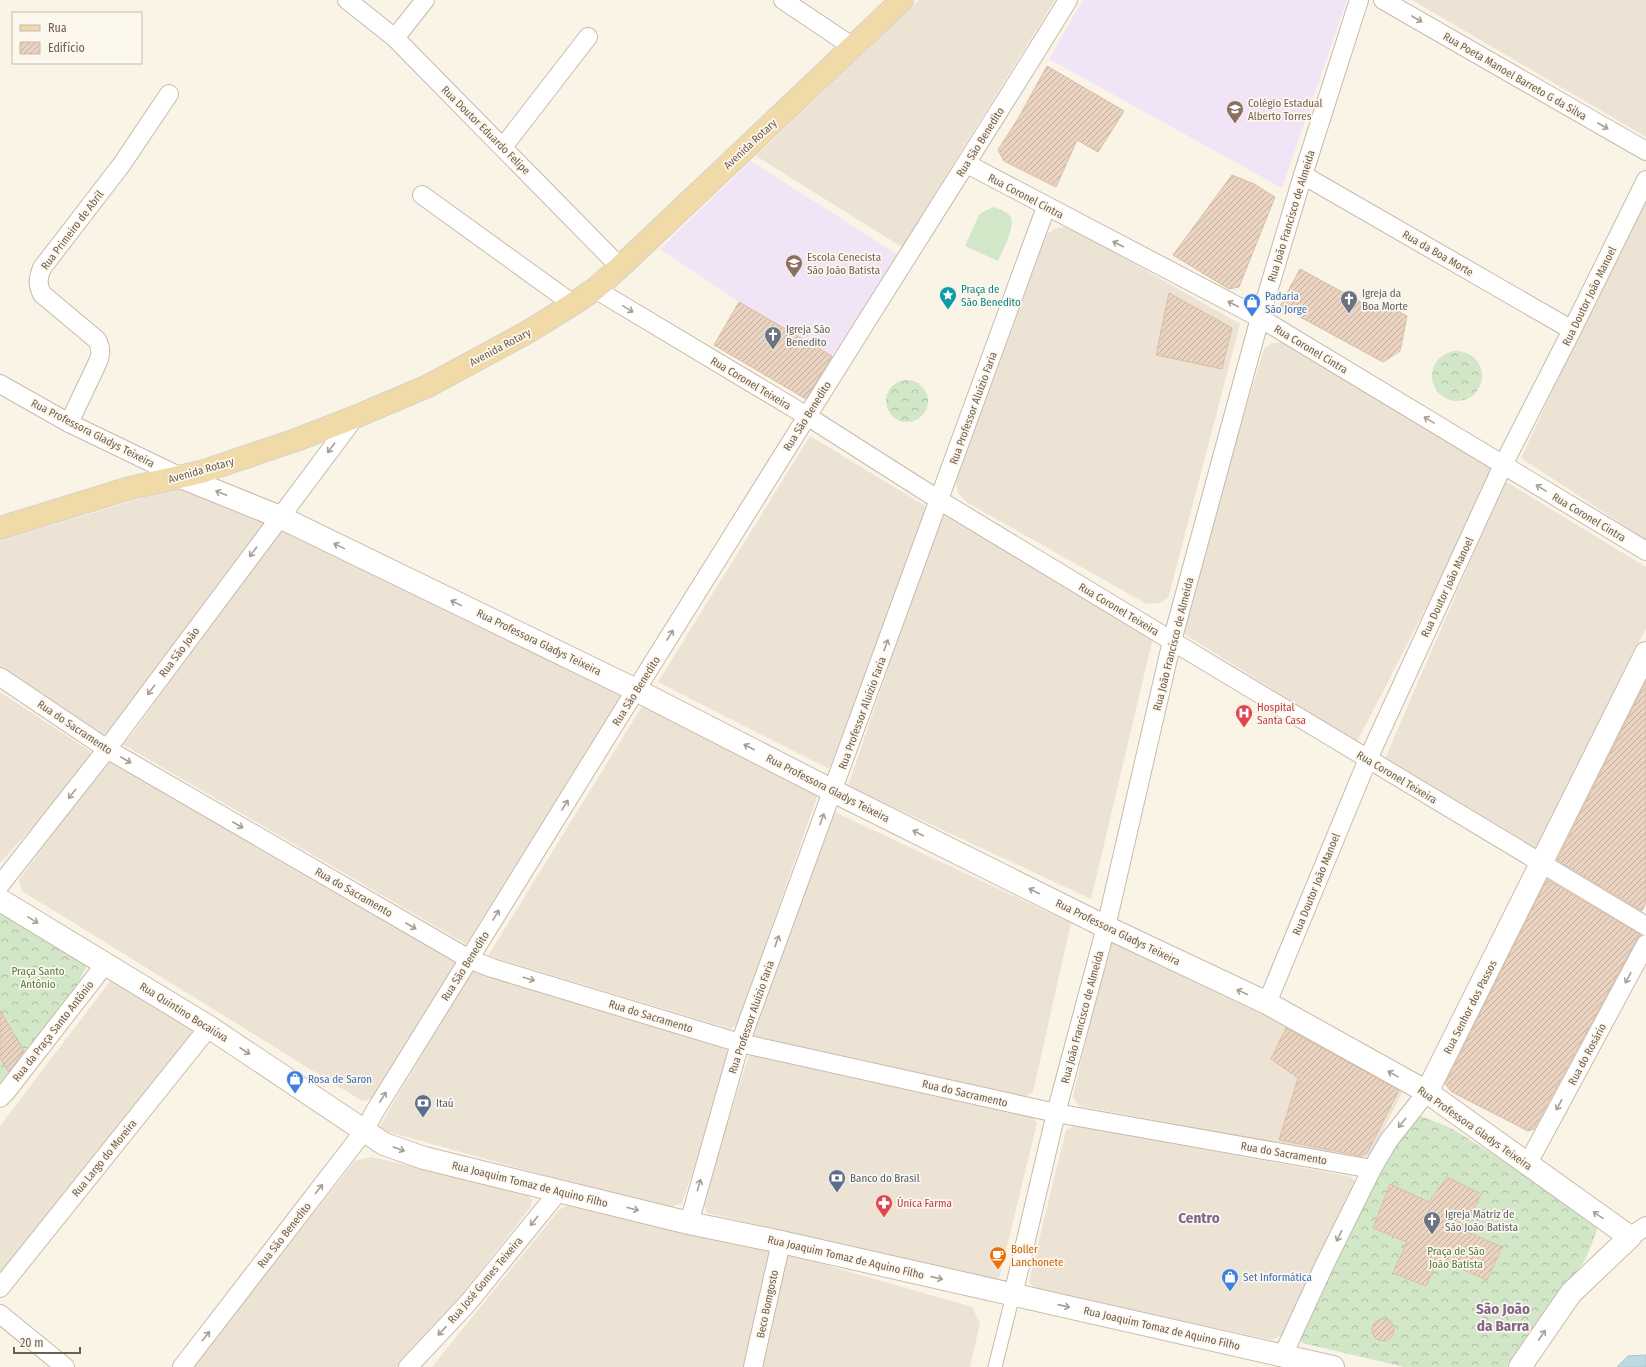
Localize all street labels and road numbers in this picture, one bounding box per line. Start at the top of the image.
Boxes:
street label: Rua Poeta Manoel Barreto G da Silva [1441,30,1589,123]
street label: Rua Doutor Eduardo Felipe [439,83,533,177]
street label: Rua São Benedito [954,105,1007,179]
street label: Avenida Rotary [721,116,780,172]
street label: Rua João Francisco de Almeida [1265,149,1318,284]
street label: Rua Coronel Cintra [986,171,1066,222]
street label: Rua Primeiro de Abril [38,188,106,272]
street label: Rua da Boa Morte [1400,228,1475,279]
street label: Rua Doutor João Manoel [1560,244,1619,348]
street label: Rua Coronel Cintra [1272,322,1350,377]
street label: Avenida Rotary [467,326,533,369]
street label: Rua Professor Aluízio Faria [947,350,1000,466]
street label: Rua Coronel Teixeira [708,354,793,413]
street label: Rua São Benedito [781,379,834,453]
street label: Rua Professora Gladys Teixeira [29,397,157,470]
street label: Avenida Rotary [167,455,236,486]
street label: Rua Coronel Cintra [1550,490,1628,545]
street label: Rua Doutor João Manoel [1419,535,1476,639]
street label: Rua João Francisco de Almeida [1151,576,1196,712]
street label: Rua Coronel Teixeira [1076,580,1161,639]
street label: Rua Professora Gladys Teixeira [474,607,603,678]
street label: Rua São João [157,625,202,680]
street label: Rua São Benedito [610,654,663,728]
street label: Rua Professor Aluízio Faria [836,655,889,771]
street label: Rua do Sacramento [35,698,115,757]
street label: Rua Coronel Teixeira [1354,748,1439,807]
street label: Rua Professora Gladys Teixeira [764,752,892,825]
street label: Rua Doutor João Manoel [1290,831,1343,937]
street label: Rua do Sacramento [313,865,395,920]
street label: Rua Professora Gladys Teixeira [1053,897,1182,968]
street label: Rua São Benedito [439,929,492,1003]
street label: Rua João Francisco de Almeida [1058,949,1106,1085]
street label: Rua Senhor dos Passos [1441,958,1500,1056]
street label: Rua Professor Aluízio Faria [726,959,777,1076]
street label: Rua da Praça Santo Antônio [10,978,97,1084]
street label: Rua Quintino Bocaiúva [137,980,230,1045]
street label: Rua do Sacramento [607,997,695,1036]
street label: Rua do Rosário [1566,1021,1609,1087]
street label: Rua do Sacramento [921,1077,1009,1110]
street label: Rua Professora Gladys Teixeira [1415,1084,1535,1173]
street label: Rua Largo do Moreira [69,1117,139,1200]
street label: Rua do Sacramento [1240,1140,1328,1168]
street label: Rua Joaquim Tomaz de Aquino Filho [451,1159,609,1210]
street label: Rua São Benedito [255,1200,314,1271]
street label: Rua Joaquim Tomaz de Aquino Filho [766,1233,926,1282]
street label: Rua José Gomes Teixeira [445,1234,525,1326]
street label: Beco Bomgosto [754,1269,781,1339]
street label: Rua Joaquim Tomaz de Aquino Filho [1082,1304,1242,1353]

